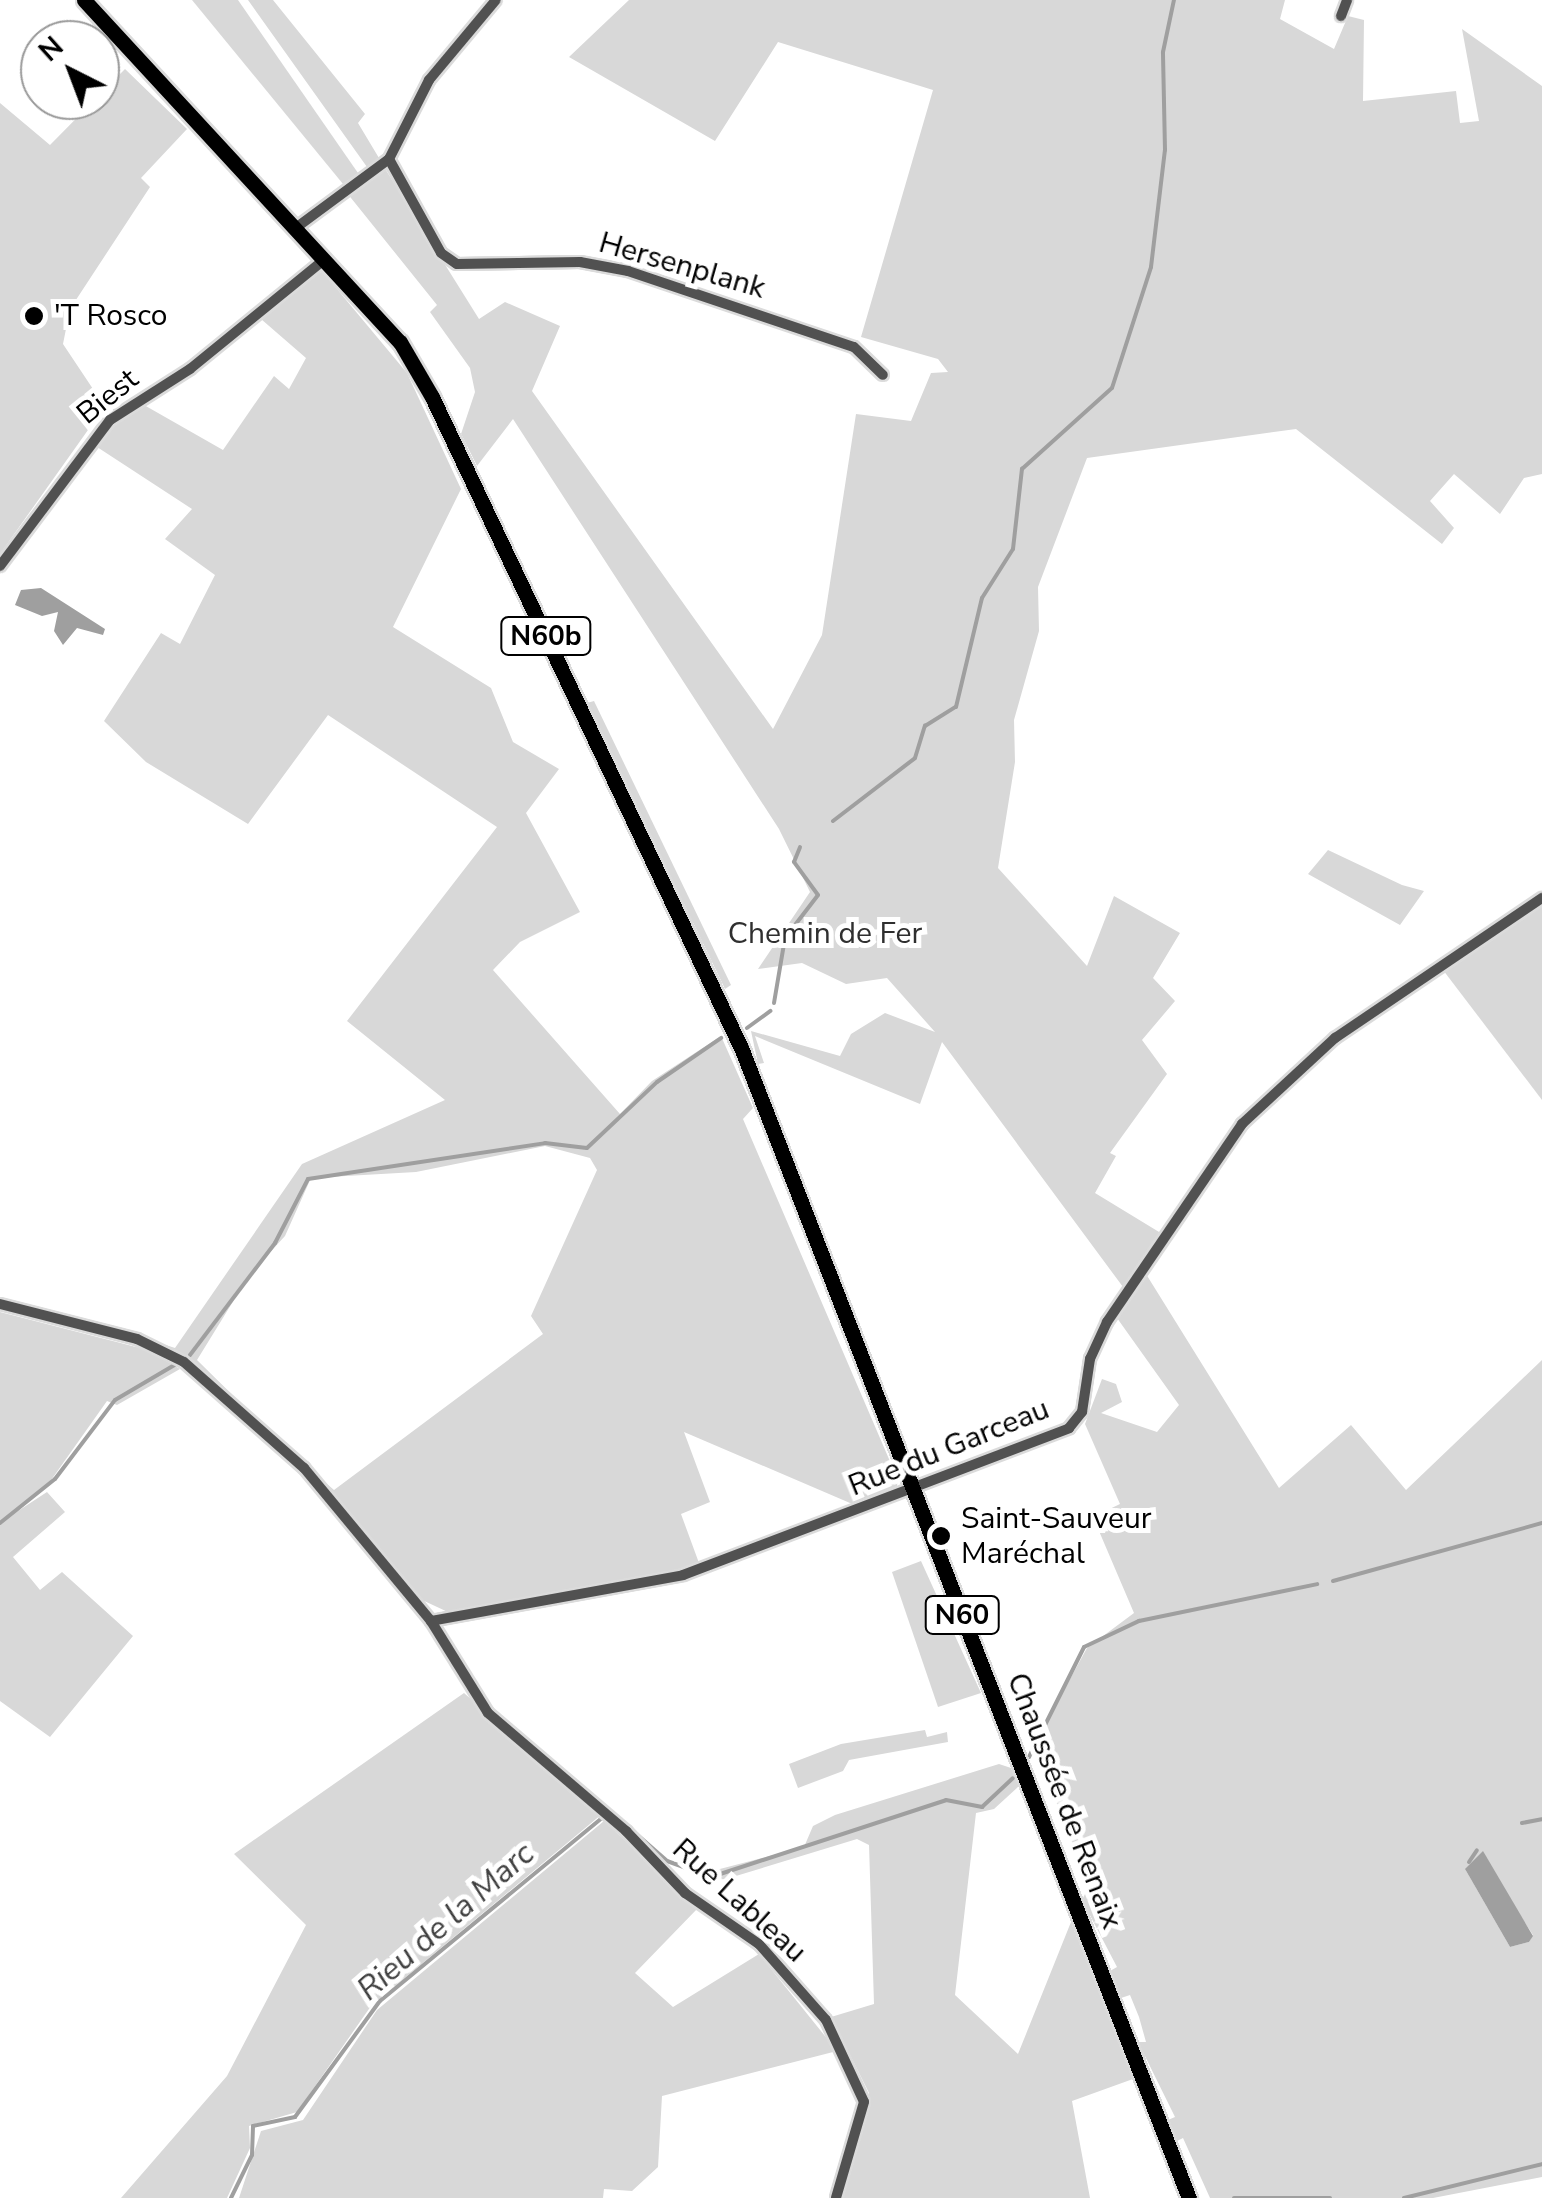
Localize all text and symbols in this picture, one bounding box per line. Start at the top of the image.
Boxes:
north arrow [20,20,120,120]
text: N [31,28,72,70]
street label: Hersenplank [595,225,769,307]
place label: 'T Rosco [54,298,168,334]
marker: 'T Rosco [23,305,45,327]
street label: Biest [70,362,146,432]
road number: N60b [498,613,594,659]
park label: Chemin de Fer [728,916,922,952]
street label: Rue du Garceau [843,1391,1055,1505]
place label: Saint-Sauveur Maréchal [961,1501,1152,1572]
marker: Saint-Sauveur Maréchal [930,1525,952,1547]
road number: N60 [924,1592,1000,1638]
street label: Chaussée de Renaix [999,1668,1129,1934]
street label: Rue Lableau [665,1832,813,1970]
water label: Rieu de la Marc [350,1835,542,2009]

